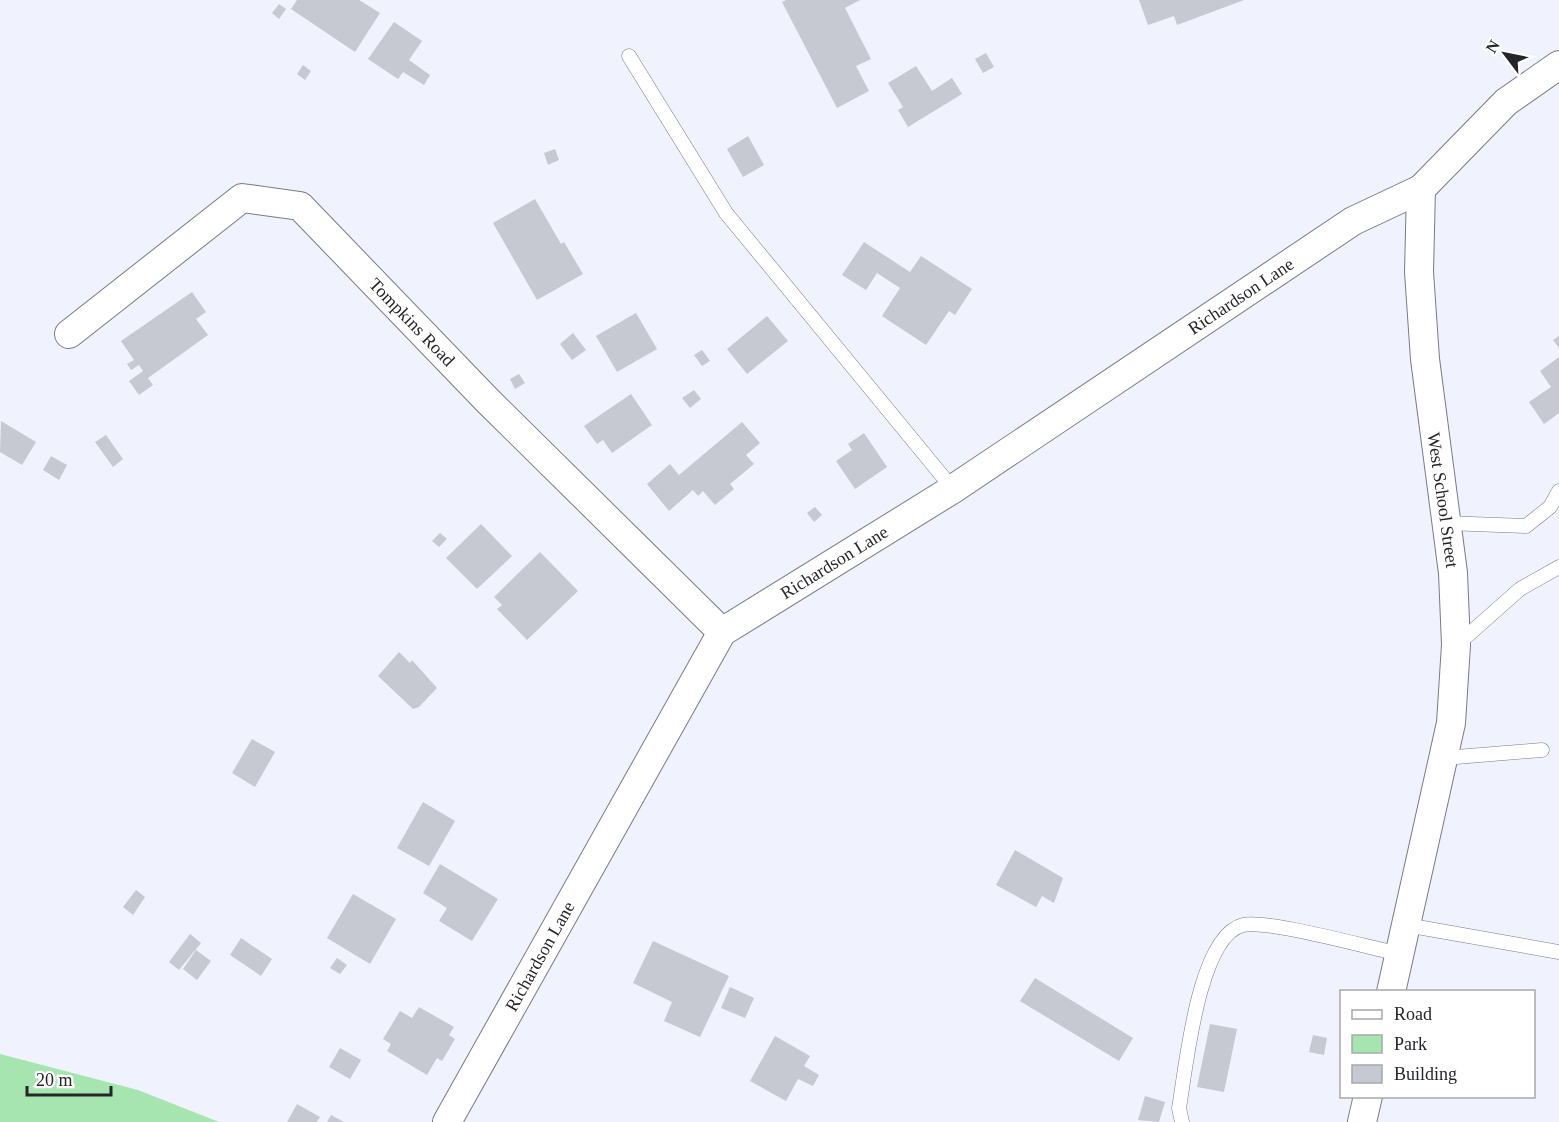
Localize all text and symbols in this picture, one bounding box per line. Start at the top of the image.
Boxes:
north arrow [1475,24,1535,84]
text: N [1482,37,1503,56]
street label: Richardson Lane [1184,254,1297,339]
street label: Tompkins Road [365,274,459,370]
street label: West School Street [1424,431,1462,569]
street label: Richardson Lane [777,522,892,603]
street label: Richardson Lane [501,898,579,1015]
legend [1340,990,1535,1098]
text: Road [1394,1004,1432,1024]
text: Park [1394,1034,1427,1054]
scale bar [27,1059,111,1097]
text: Building [1394,1064,1457,1084]
text: 20 m [36,1070,73,1090]

